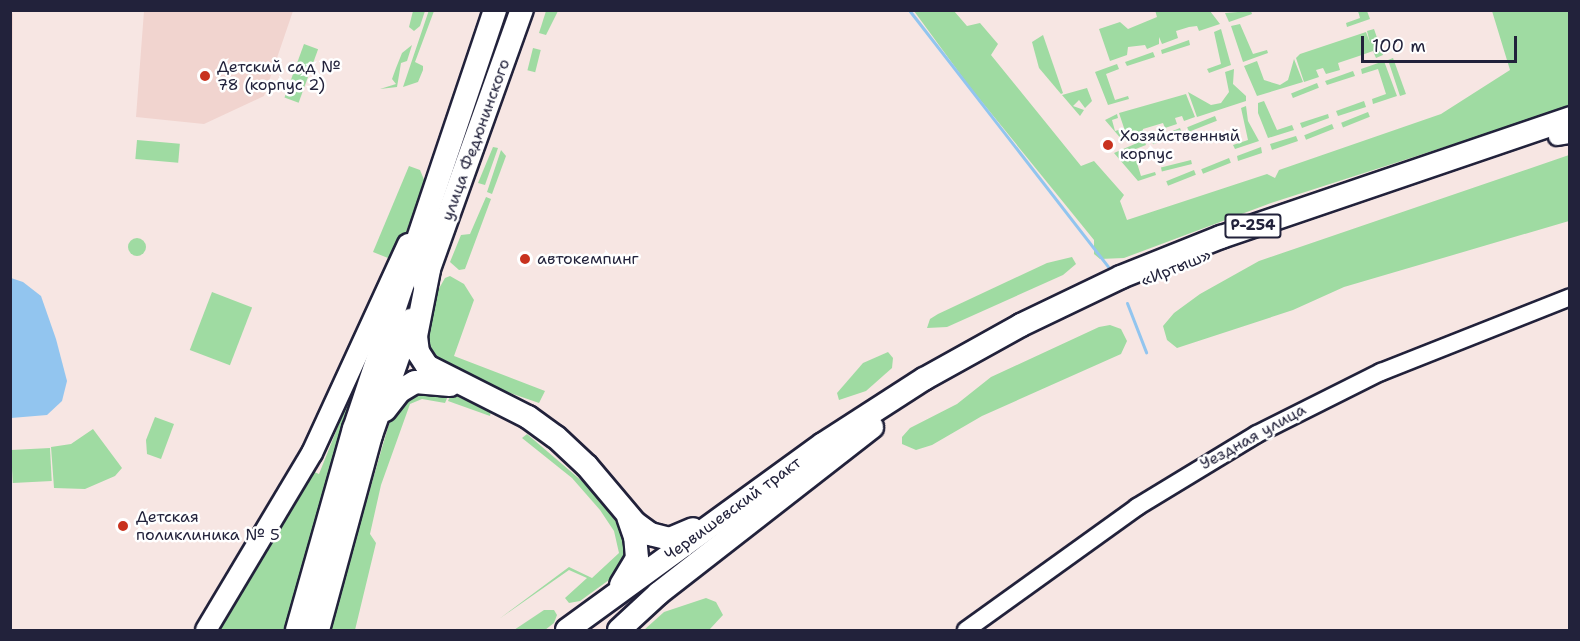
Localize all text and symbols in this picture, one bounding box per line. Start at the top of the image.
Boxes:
scale bar [1364,24,1520,62]
text: 100 m [1372,34,1426,58]
place label: Детский сад № 78 (корпус 2) [217,57,340,95]
street label: улица Федюнинского [438,57,514,223]
marker: Детский сад № 78 (корпус 2) [198,69,212,83]
place label: Хозяйственный корпус [1120,126,1240,164]
marker: Хозяйственный корпус [1101,138,1115,152]
road number: Р-254 [1223,214,1283,238]
street label: «Иртыш» [1138,245,1214,291]
place label: автокемпинг [537,249,639,269]
marker: автокемпинг [518,252,532,266]
street label: Уездная улица [1197,400,1309,474]
street label: Червишевский тракт [661,453,805,565]
place label: Детская поликлиника № 5 [136,507,280,545]
marker: Детская поликлиника № 5 [114,517,132,535]

